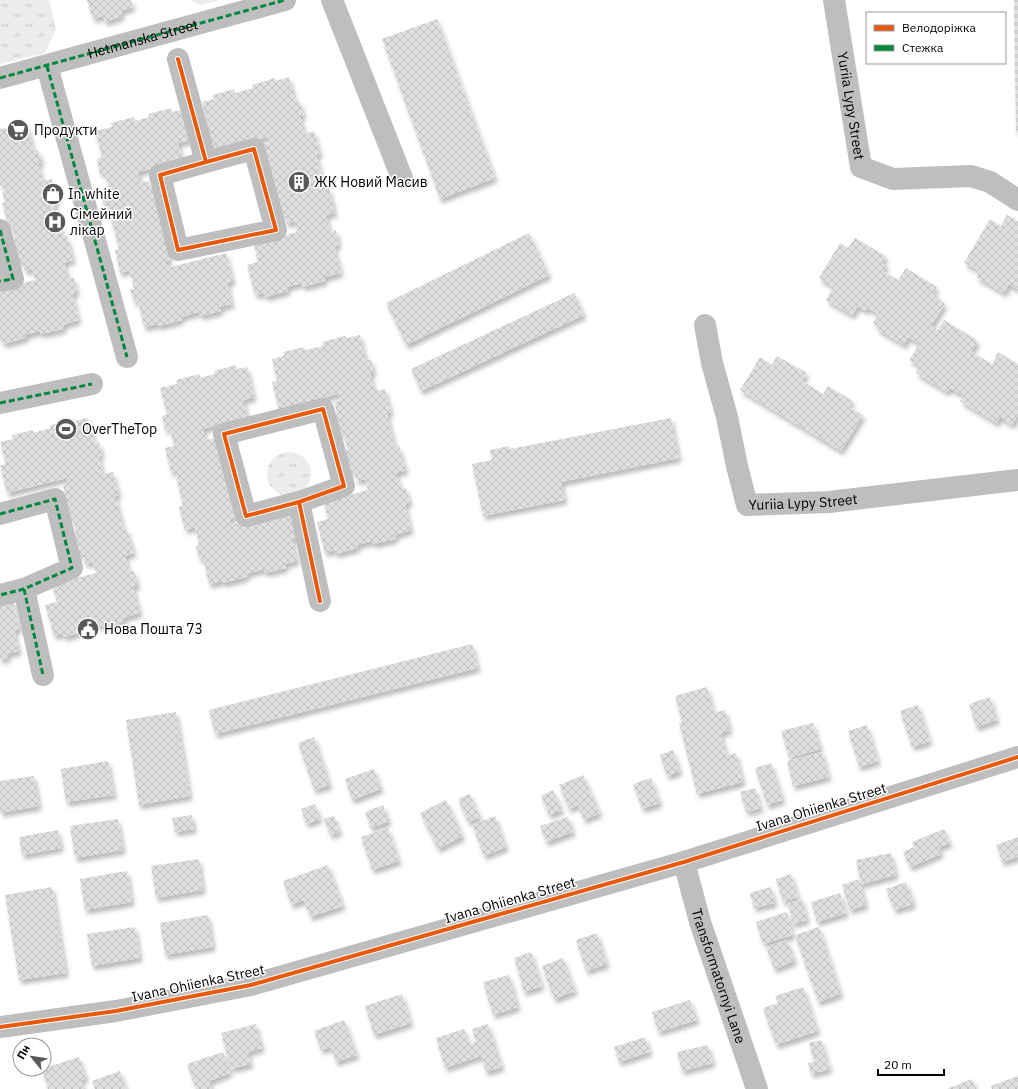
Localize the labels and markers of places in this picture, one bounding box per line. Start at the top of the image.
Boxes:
supermarket icon: Продукти [5,117,31,143]
place label: Продукти [34,121,97,139]
building icon: ЖК Новий Масив [286,169,312,195]
place label: ЖК Новий Масив [314,173,428,191]
shop icon: In white [40,181,66,207]
place label: In white [68,185,120,203]
place label: Сімейний лікар [70,205,133,239]
hospital icon: Сімейний лікар [42,209,68,235]
sports icon: OverTheTop [53,416,79,442]
place label: OverTheTop [82,420,157,438]
public building icon: Нова Пошта 73 [75,616,101,642]
place label: Нова Пошта 73 [104,620,203,638]

